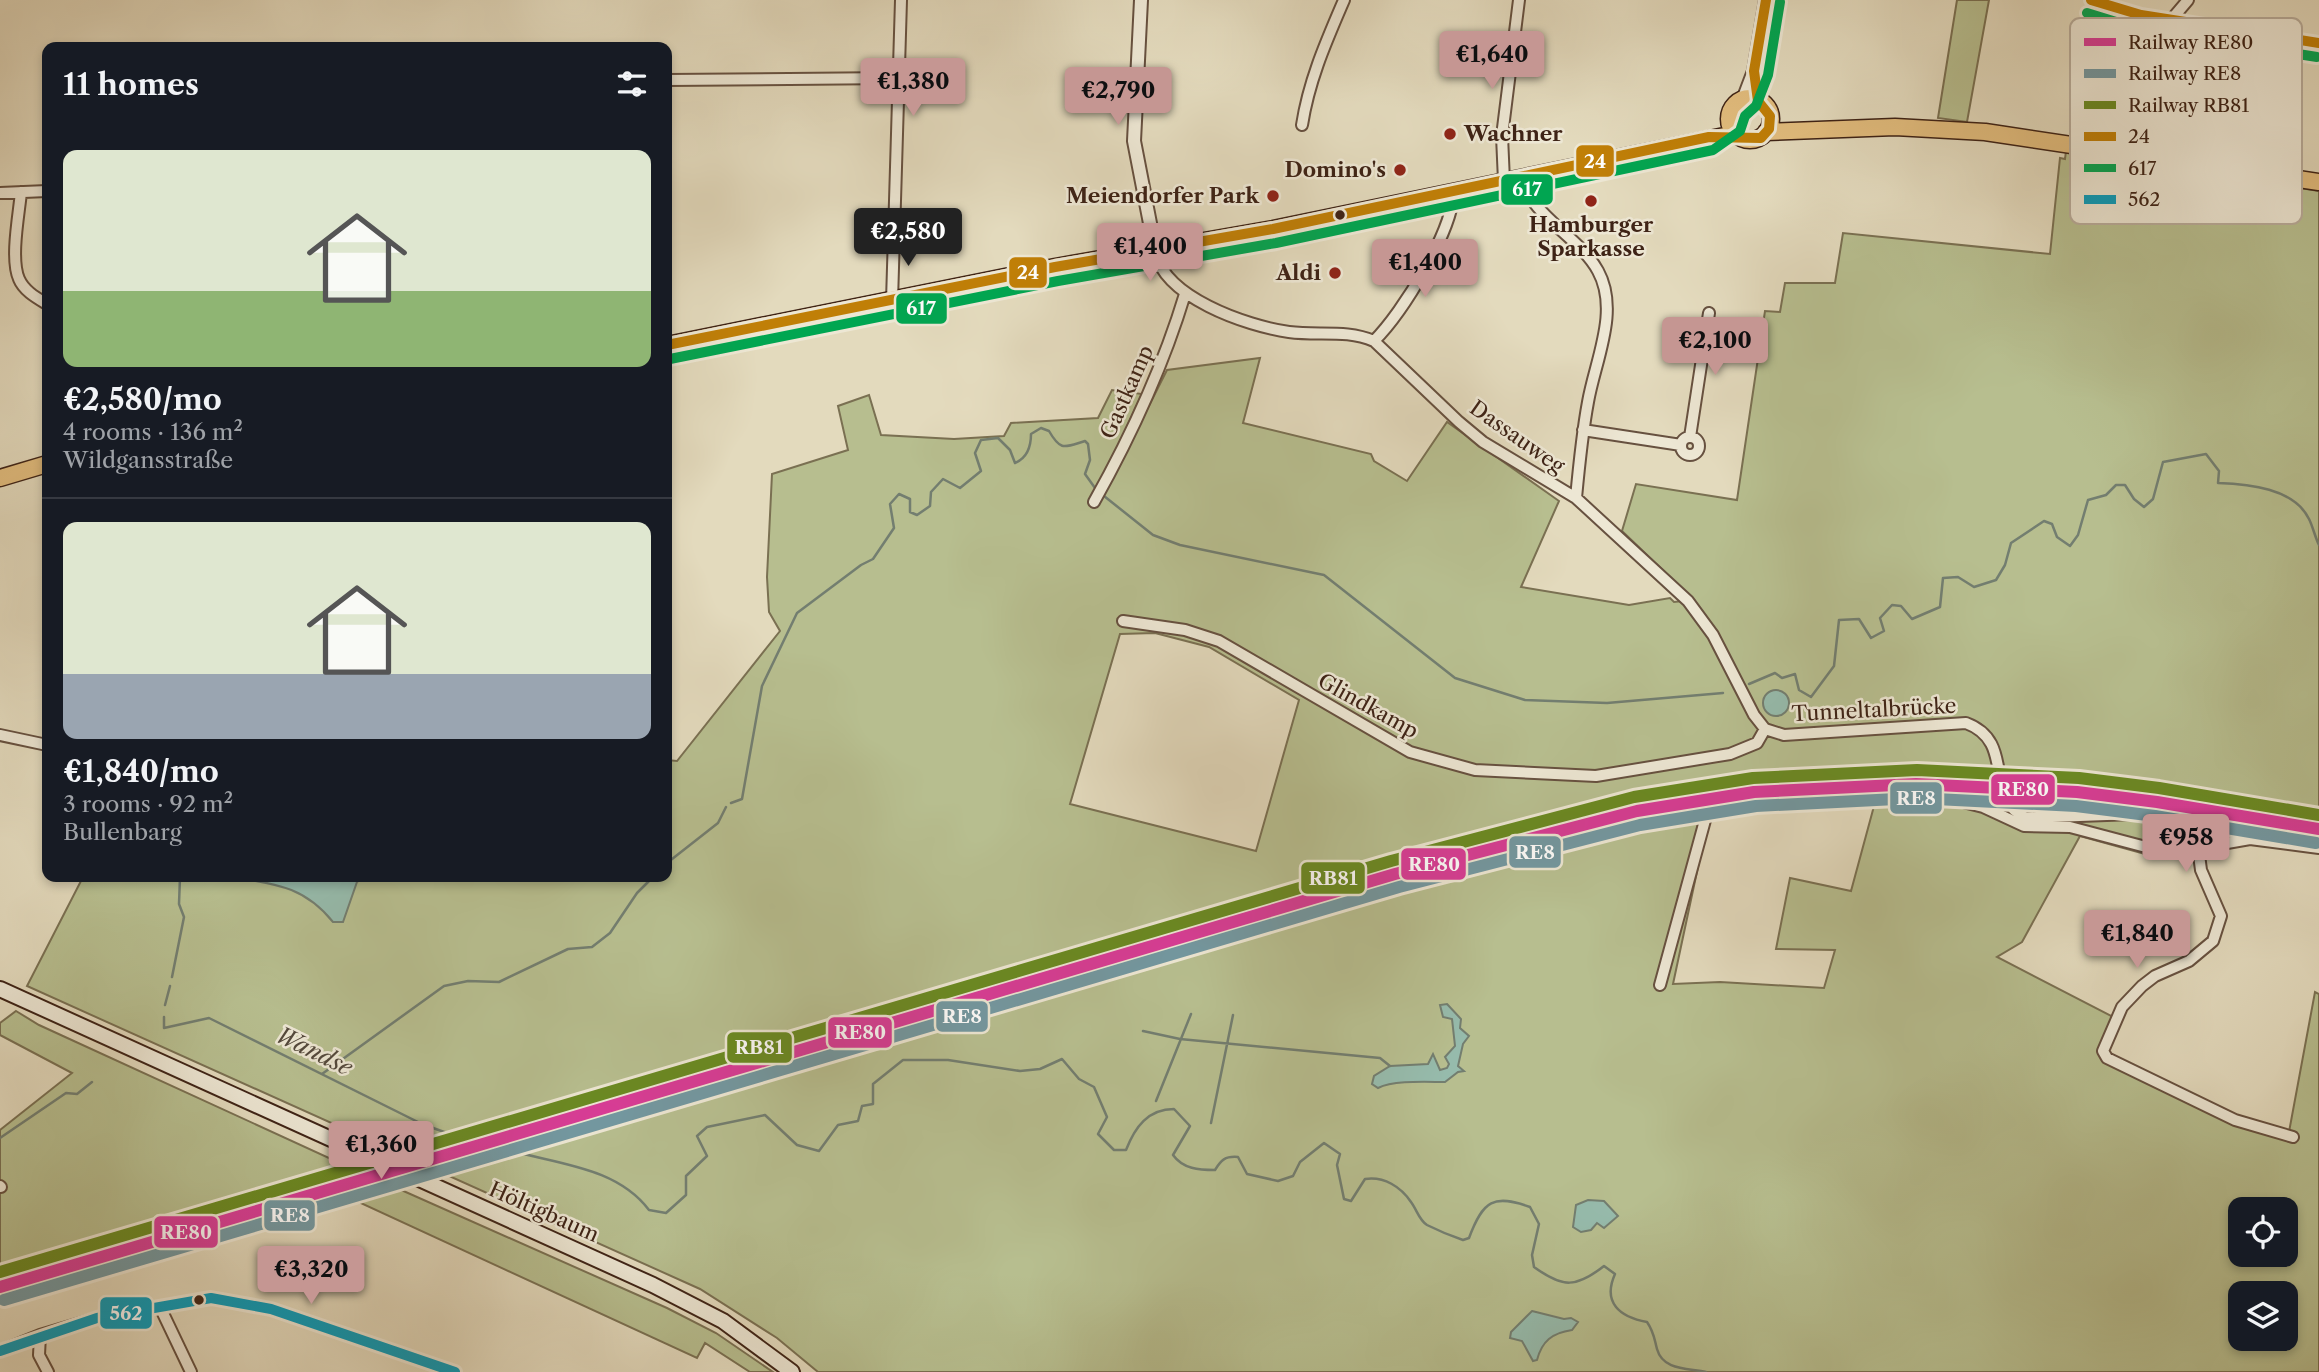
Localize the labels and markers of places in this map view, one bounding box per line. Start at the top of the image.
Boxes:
pin: €1,640 [1435,32,1549,91]
pin: €1,380 [856,58,970,118]
pin: €2,790 [1061,68,1175,127]
place label: Wachner [1463,121,1563,146]
marker: Wachner [1442,126,1458,142]
place label: Domino's [1284,157,1386,182]
marker: Domino's [1392,162,1408,178]
place label: Meiendorfer Park [1066,183,1260,208]
marker: Meiendorfer Park [1265,188,1281,204]
marker: Hamburger Sparkasse [1583,193,1599,209]
pin: €2,580 [851,208,965,268]
unlabelled marker [1333,208,1347,222]
place label: Hamburger Sparkasse [1529,212,1654,261]
pin: €1,400 [1093,224,1207,283]
pin: €1,400 [1368,240,1482,299]
place label: Aldi [1275,260,1322,285]
marker: Aldi [1327,265,1343,281]
pin: €2,100 [1658,318,1772,377]
pin: €958 [2145,814,2227,874]
pin: €1,840 [2080,911,2194,970]
pin: €1,360 [324,1122,438,1181]
pin: €3,320 [254,1246,368,1306]
unlabelled marker [192,1293,206,1307]

